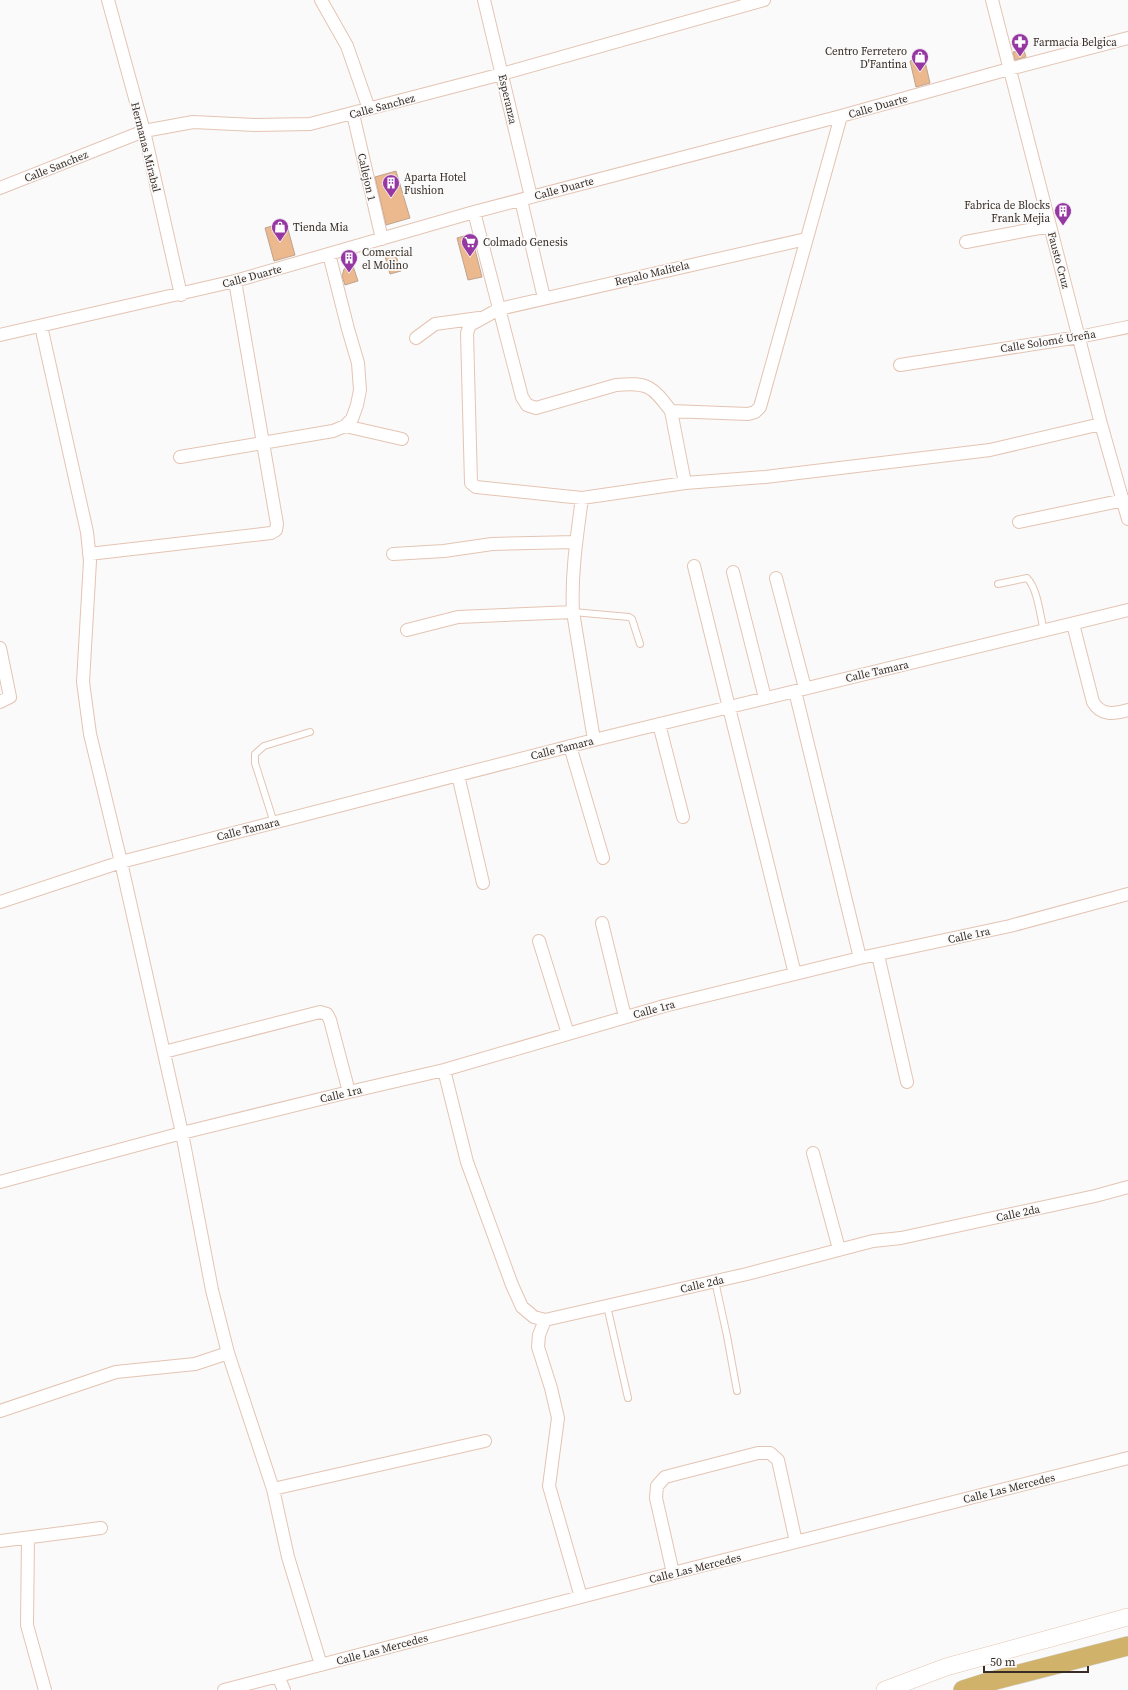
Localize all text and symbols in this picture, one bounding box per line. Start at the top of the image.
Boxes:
pharmacy icon: Farmacia Belgica [1010,32,1030,57]
place label: Farmacia Belgica [1033,35,1117,50]
place label: Centro Ferretero D'Fantina [825,44,907,72]
shop icon: Centro Ferretero D'Fantina [910,47,930,72]
street label: Esperanza [495,73,521,126]
street label: Calle Sanchez [348,90,417,122]
street label: Calle Duarte [847,91,910,122]
street label: Hermanas Mirabal [127,101,164,194]
street label: Calle Sanchez [22,147,90,186]
street label: Callejon 1 [354,152,379,202]
place label: Aparta Hotel Fushion [404,170,466,198]
building icon: Aparta Hotel Fushion [381,173,401,198]
street label: Calle Duarte [533,173,596,204]
place label: Fabrica de Blocks Frank Mejia [964,198,1050,226]
building icon: Fabrica de Blocks Frank Mejia [1053,201,1073,226]
shop icon: Tienda Mia [270,217,290,242]
place label: Tienda Mia [293,220,349,235]
street label: Fausto Cruz [1044,230,1073,290]
supermarket icon: Colmado Genesis [460,232,480,257]
place label: Colmado Genesis [483,235,568,250]
place label: Comercial el Molino [362,245,413,273]
building icon: Comercial el Molino [339,248,359,273]
street label: Repalo Malitela [613,258,691,289]
street label: Calle Duarte [221,261,284,292]
street label: Calle Solomé Ureña [999,326,1097,356]
street label: Calle Tamara [844,657,911,686]
street label: Calle Tamara [529,733,596,764]
street label: Calle Tamara [215,814,282,845]
street label: Calle 1ra [947,924,992,947]
street label: Calle 1ra [631,997,677,1022]
street label: Calle 1ra [319,1082,364,1107]
street label: Calle 2da [995,1201,1042,1225]
street label: Calle 2da [679,1272,726,1297]
street label: Calle Las Mercedes [962,1470,1057,1507]
street label: Calle Las Mercedes [648,1550,743,1587]
street label: Calle Las Mercedes [335,1630,430,1669]
scale bar [984,1648,1088,1674]
text: 50 m [990,1654,1016,1670]

